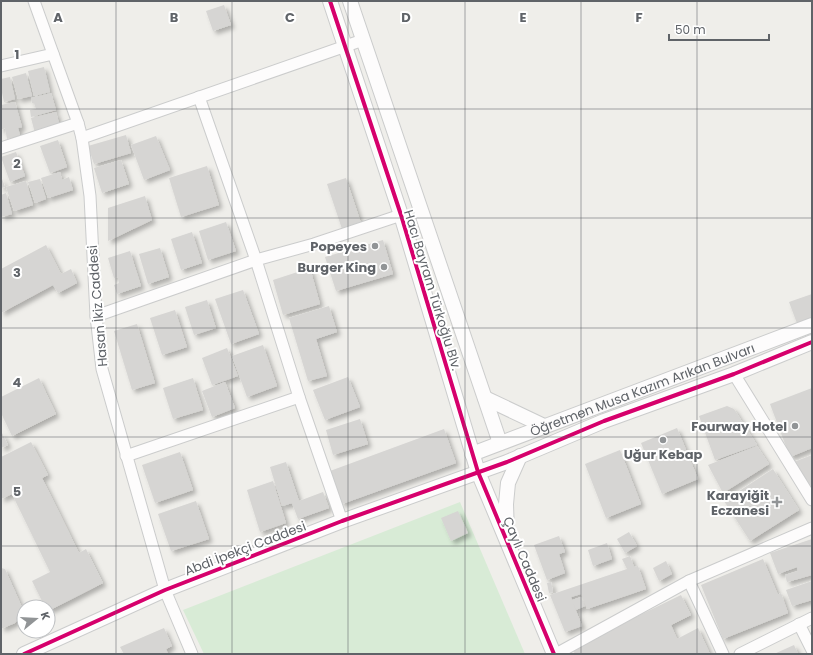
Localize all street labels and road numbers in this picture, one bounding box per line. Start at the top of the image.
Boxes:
street label: Hacı Bayram Türkoğlu Blv. [399,207,466,373]
street label: Hasan İkiz Caddesi [83,244,112,368]
street label: Öğretmen Musa Kazım Arıkan Bulvarı [527,339,757,441]
street label: Çaylı Caddesi [498,514,551,605]
street label: Abdi İpekçi Caddesi [182,517,309,580]

